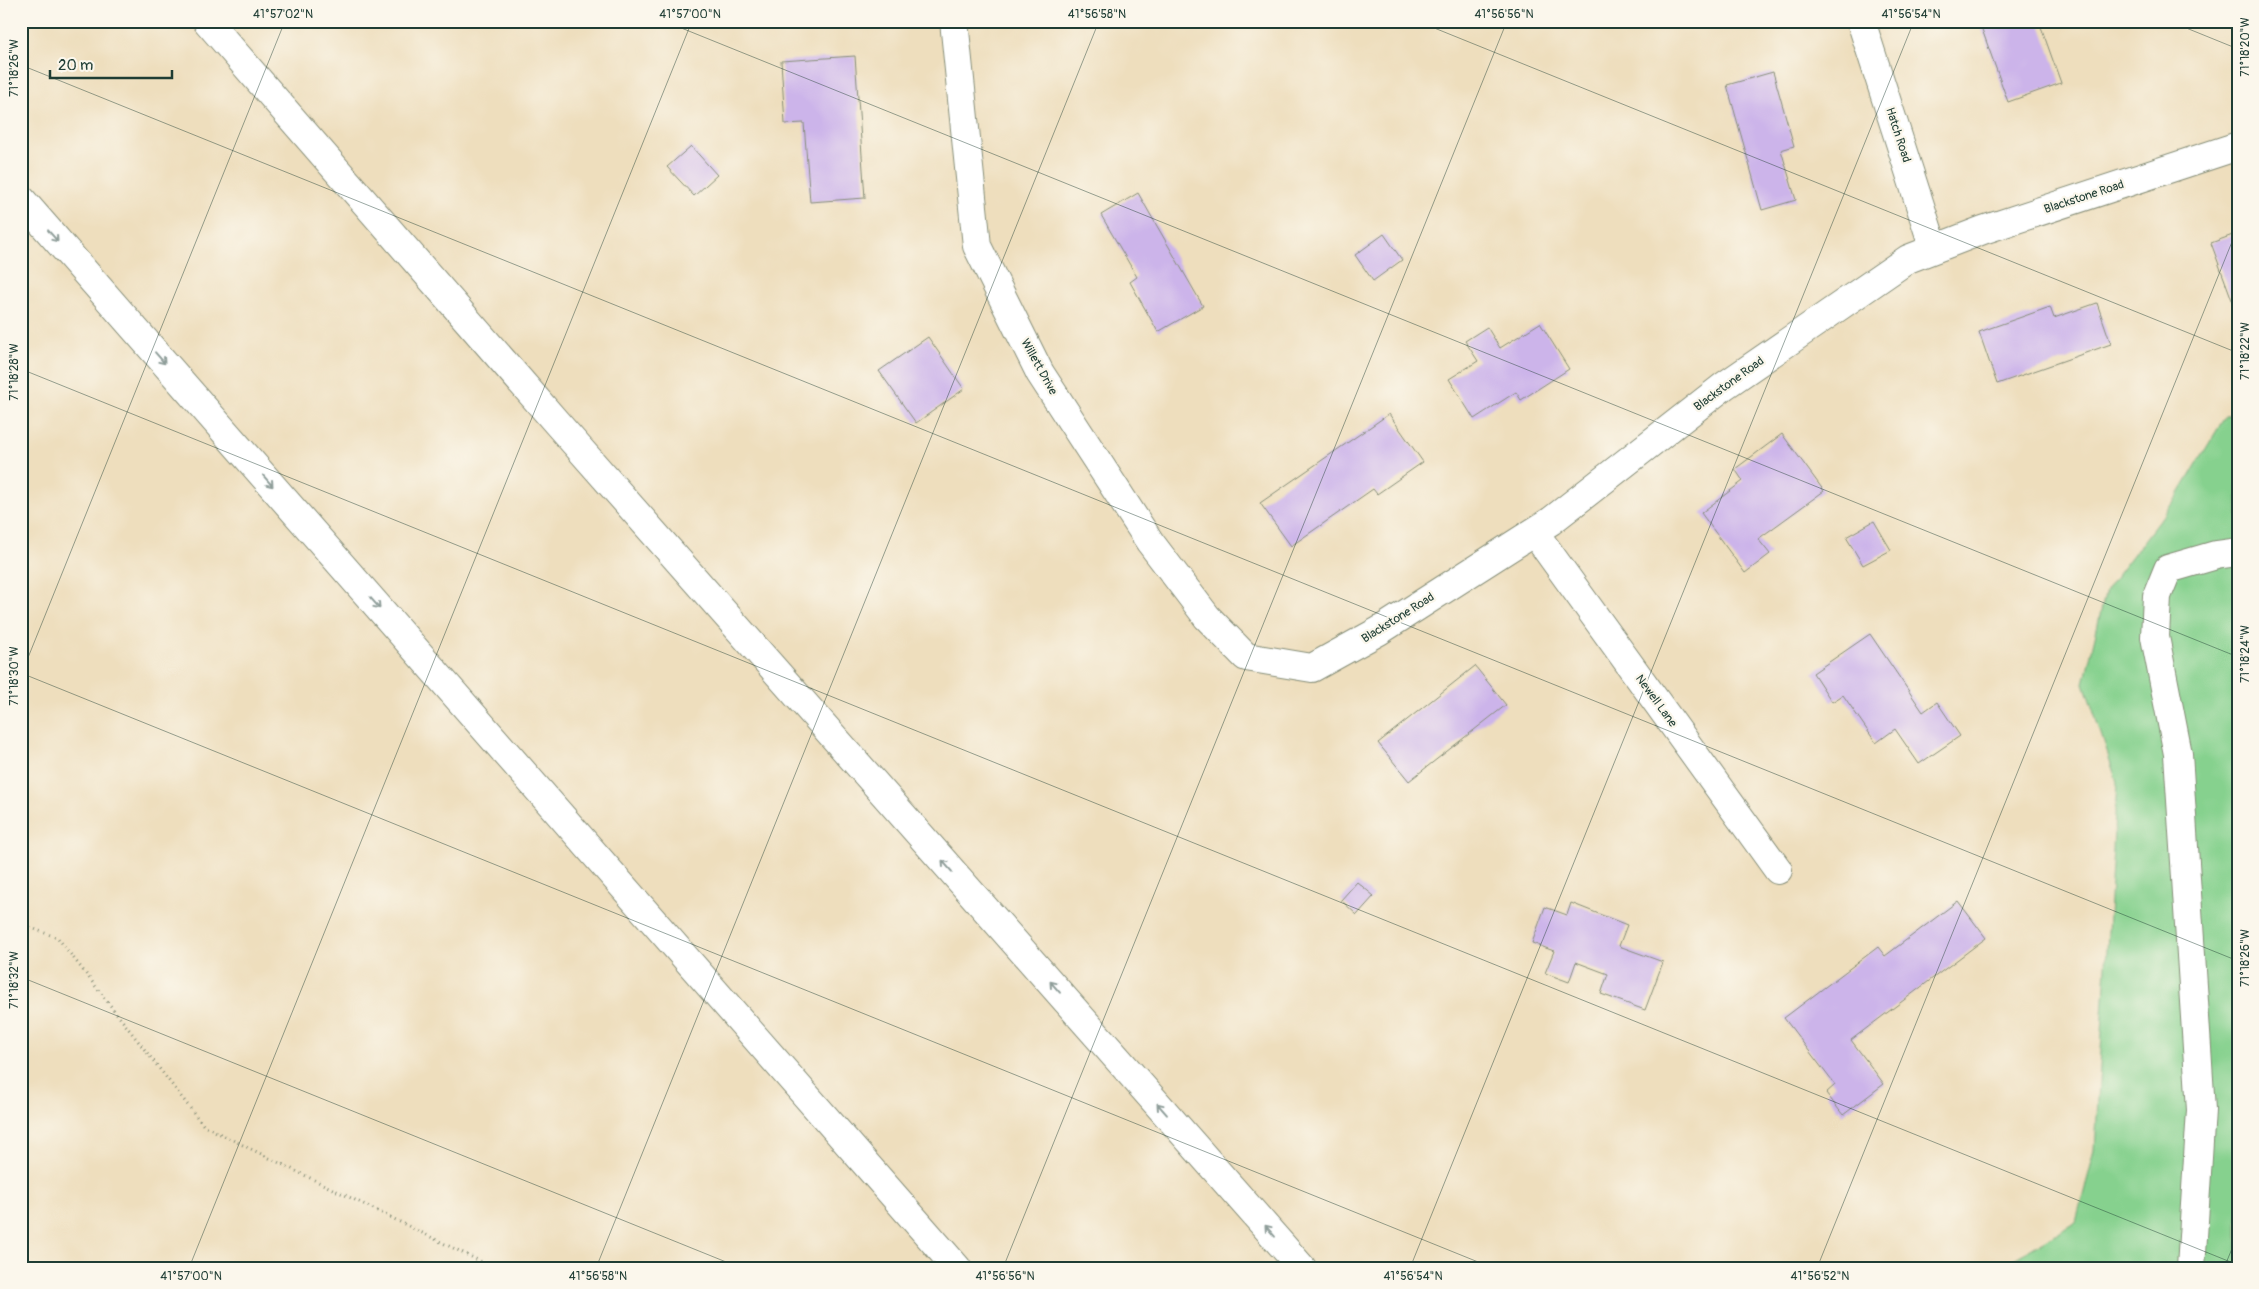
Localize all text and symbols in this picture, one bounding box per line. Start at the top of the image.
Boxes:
text: 41°57'02"N [253,7,313,22]
text: 41°57'00"N [659,7,721,22]
text: 41°56'58"N [1068,7,1126,22]
text: 41°56'56"N [1474,7,1534,22]
text: 41°56'54"N [1881,7,1941,22]
text: 71°18'20"W [2238,17,2253,77]
text: 71°18'26"W [7,39,22,97]
scale bar [50,48,172,80]
text: 20 m [58,56,93,75]
street label: Hatch Road [1882,106,1914,164]
street label: Blackstone Road [2042,177,2126,217]
one-way arrow [48,230,59,243]
text: 71°18'22"W [2238,322,2253,380]
street label: Willett Drive [1017,336,1061,398]
text: 71°18'28"W [7,343,22,401]
one-way arrow [155,352,166,365]
street label: Blackstone Road [1691,353,1767,414]
one-way arrow [262,474,273,487]
street label: Blackstone Road [1359,590,1437,646]
one-way arrow [369,596,380,609]
text: 71°18'24"W [2238,625,2253,683]
text: 71°18'30"W [7,646,22,706]
street label: Newell Lane [1632,672,1680,730]
one-way arrow [941,859,953,872]
text: 71°18'26"W [2238,929,2253,987]
text: 71°18'32"W [7,951,22,1009]
one-way arrow [1049,981,1060,994]
one-way arrow [1156,1103,1168,1116]
one-way arrow [1264,1225,1275,1238]
text: 41°57'00"N [160,1269,222,1284]
text: 41°56'58"N [569,1269,627,1284]
text: 41°56'56"N [975,1269,1035,1284]
text: 41°56'54"N [1383,1269,1443,1284]
text: 41°56'52"N [1791,1269,1849,1284]

